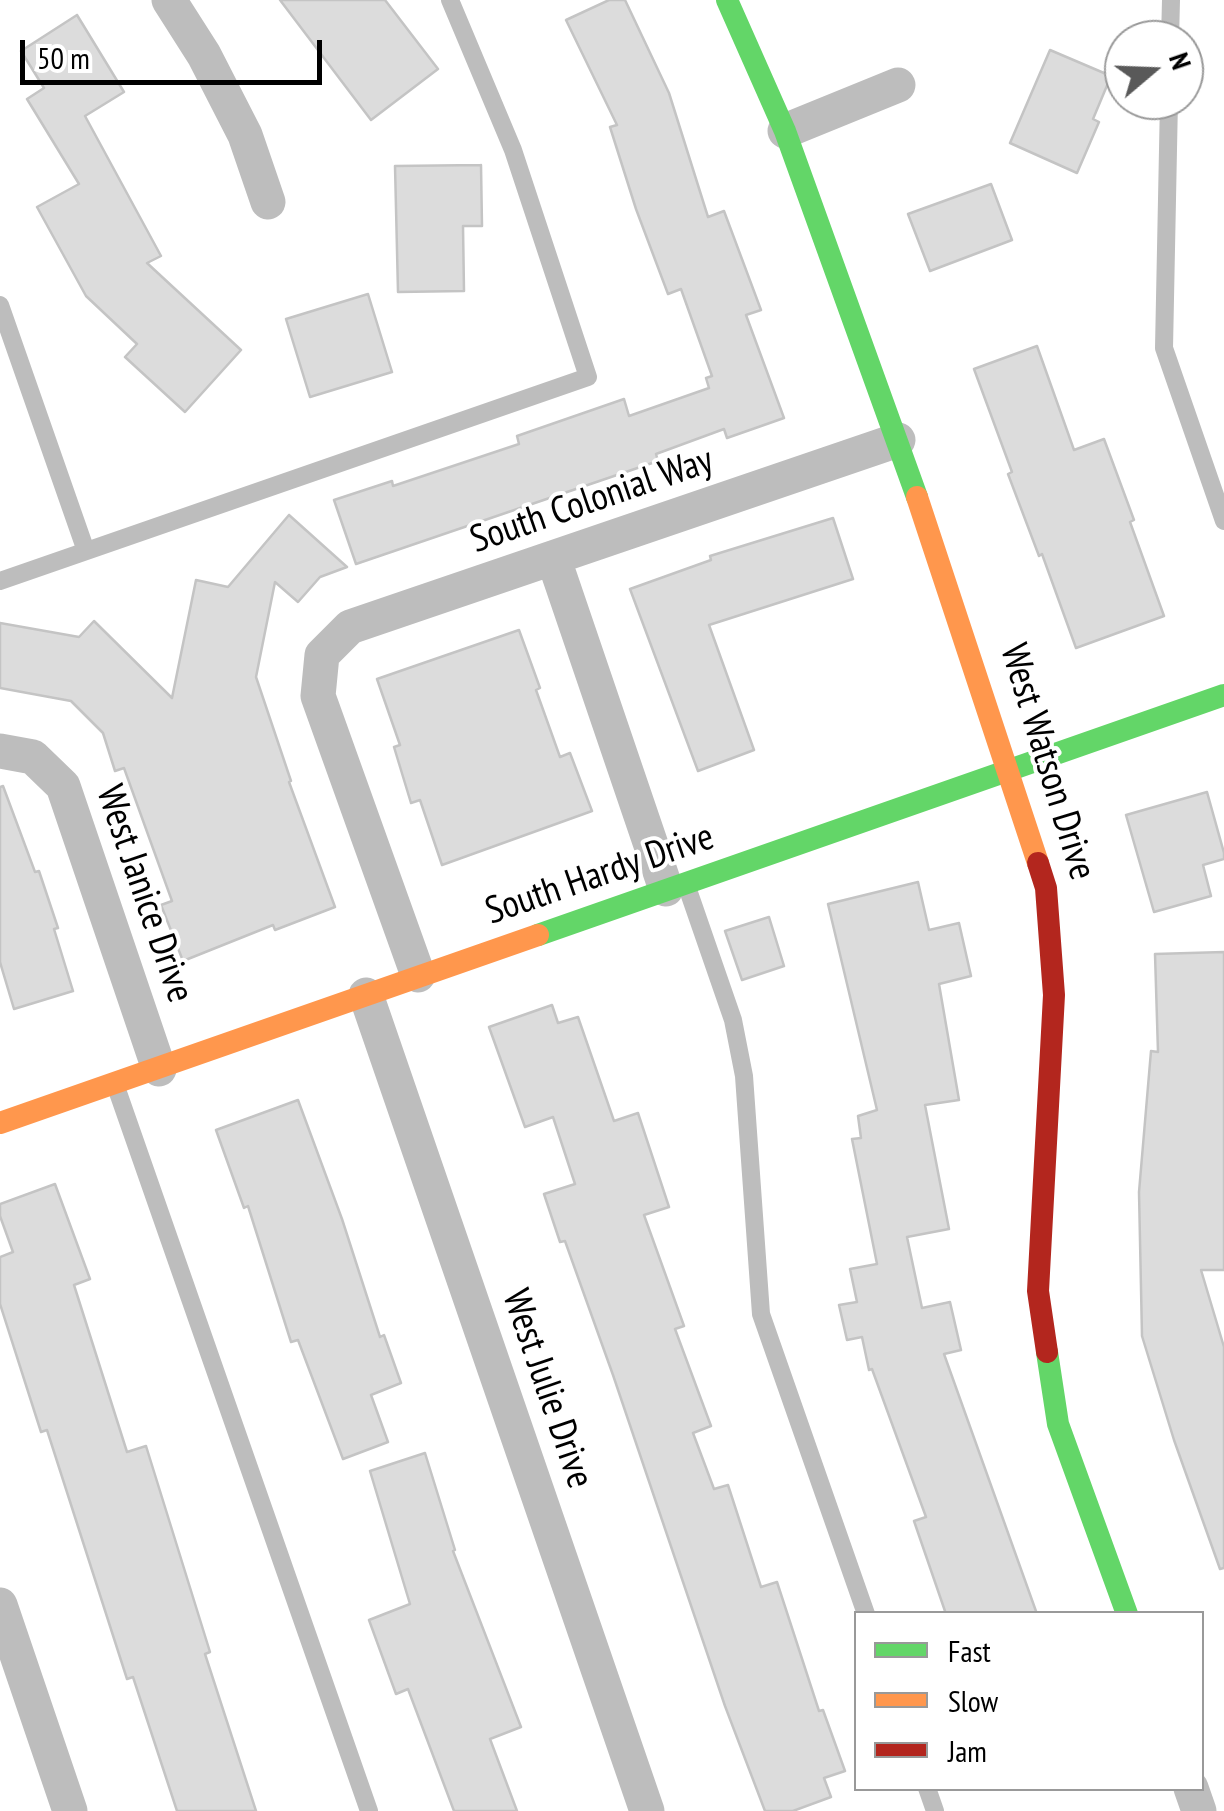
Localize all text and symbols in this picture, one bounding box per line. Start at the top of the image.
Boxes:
scale bar [25,20,328,82]
north arrow [1104,20,1204,120]
text: 50 m [37,38,90,77]
text: N [1161,48,1201,74]
street label: South Colonial Way [465,438,719,564]
street label: West Watson Drive [990,639,1104,885]
street label: West Janice Drive [86,780,202,1008]
street label: South Hardy Drive [480,815,720,935]
street label: West Julie Drive [492,1284,602,1494]
legend [854,1611,1204,1791]
text: Fast [948,1631,991,1670]
text: Slow [948,1681,998,1720]
text: Jam [948,1731,987,1770]

